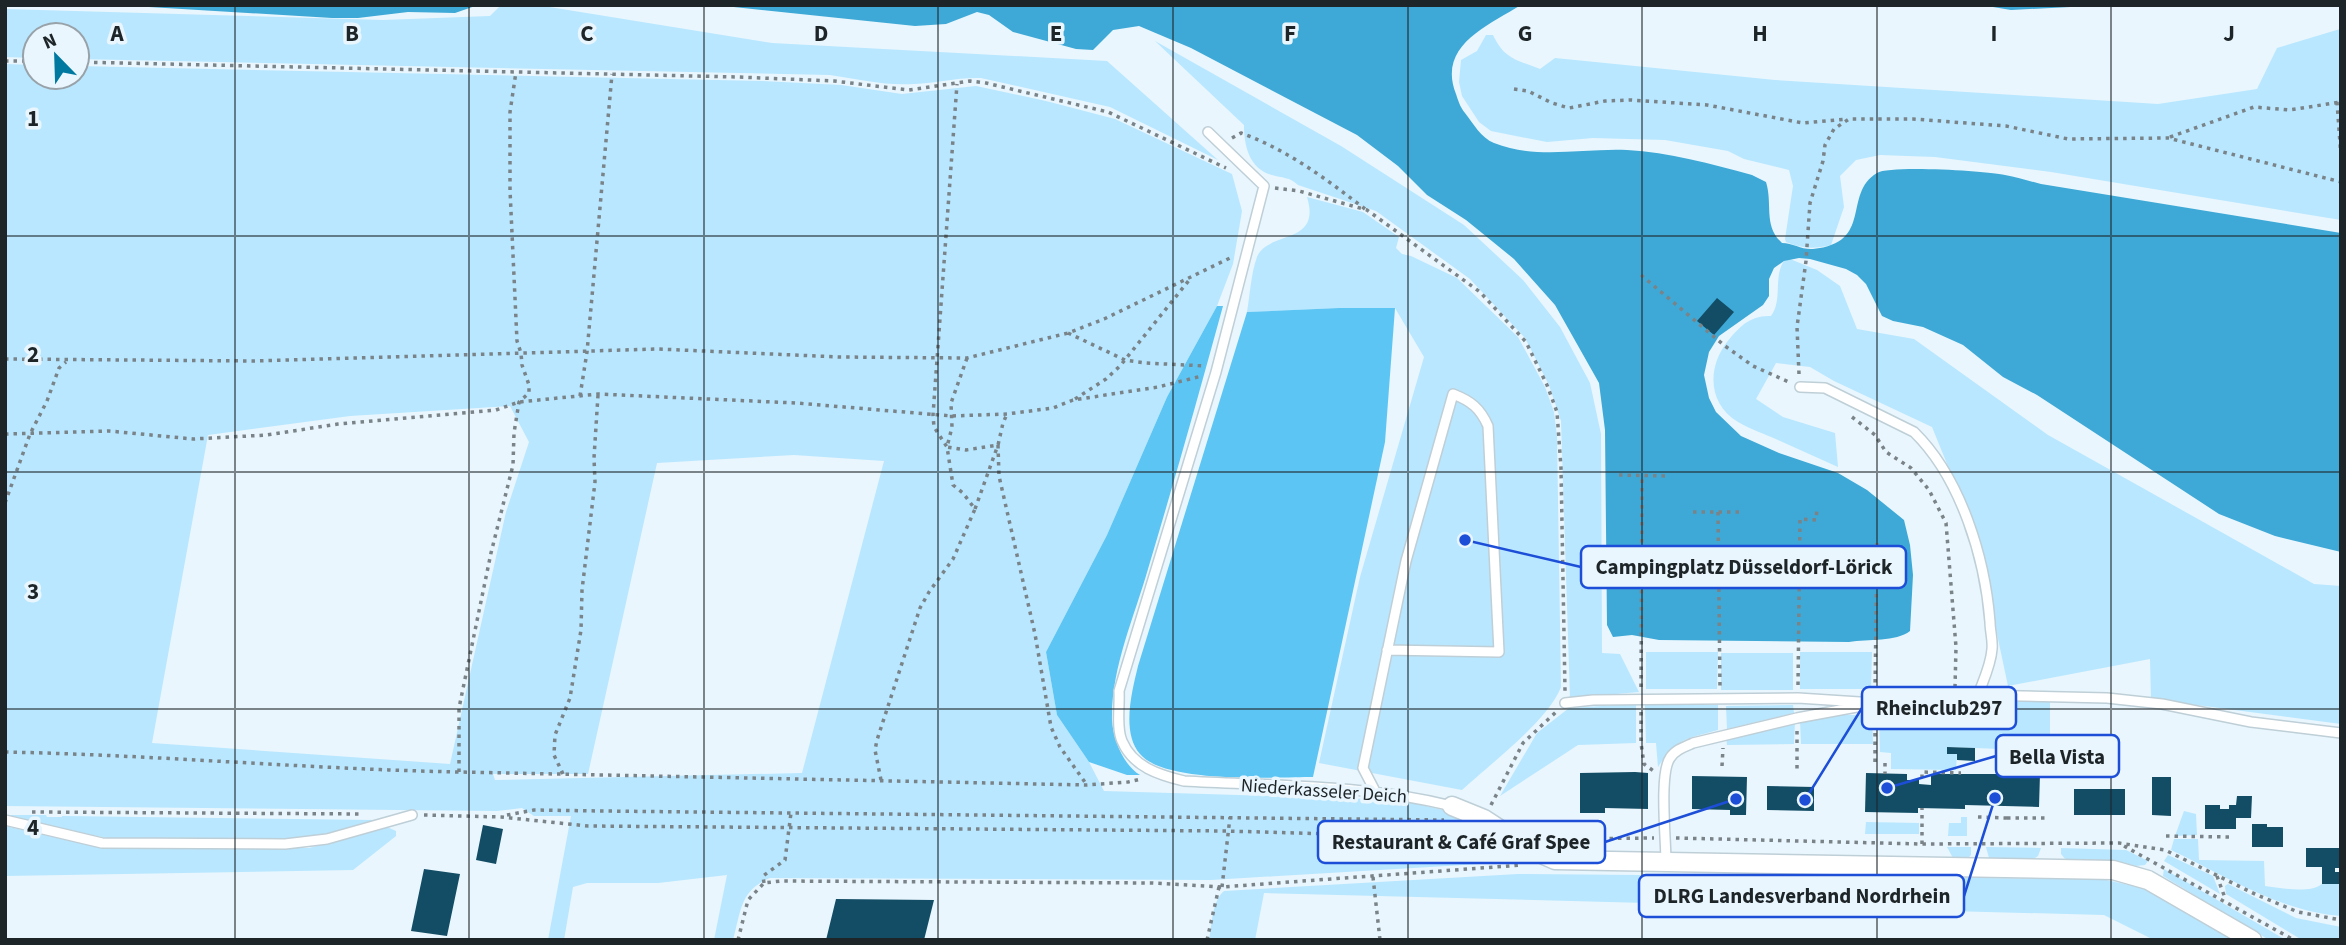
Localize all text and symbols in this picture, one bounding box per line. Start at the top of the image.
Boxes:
text: A [109,17,124,50]
text: B [345,17,359,50]
text: C [580,17,594,50]
text: D [814,17,828,50]
text: E [1050,17,1062,50]
text: F [1284,17,1296,50]
text: G [1518,17,1532,50]
text: H [1752,17,1768,50]
text: I [1991,17,1997,50]
text: J [2223,17,2235,50]
north arrow [21,21,91,91]
text: N [39,27,61,57]
text: 1 [27,102,39,135]
text: 2 [27,338,39,371]
callout: Campingplatz Düsseldorf-Lörick [1581,546,1906,588]
text: Campingplatz Düsseldorf-Lörick [1595,552,1893,582]
text: 3 [27,575,39,608]
callout: Rheinclub297 [1862,687,2016,729]
text: Rheinclub297 [1876,693,2002,723]
callout: Bella Vista [1996,735,2119,777]
text: Bella Vista [2009,742,2105,772]
street label: Niederkasseler Deich [1240,772,1408,811]
text: 4 [27,811,39,844]
callout: Restaurant & Café Graf Spee [1318,821,1605,863]
text: Restaurant & Café Graf Spee [1332,827,1590,857]
callout: DLRG Landesverband Nordrhein [1639,875,1964,917]
text: DLRG Landesverband Nordrhein [1654,881,1950,911]

